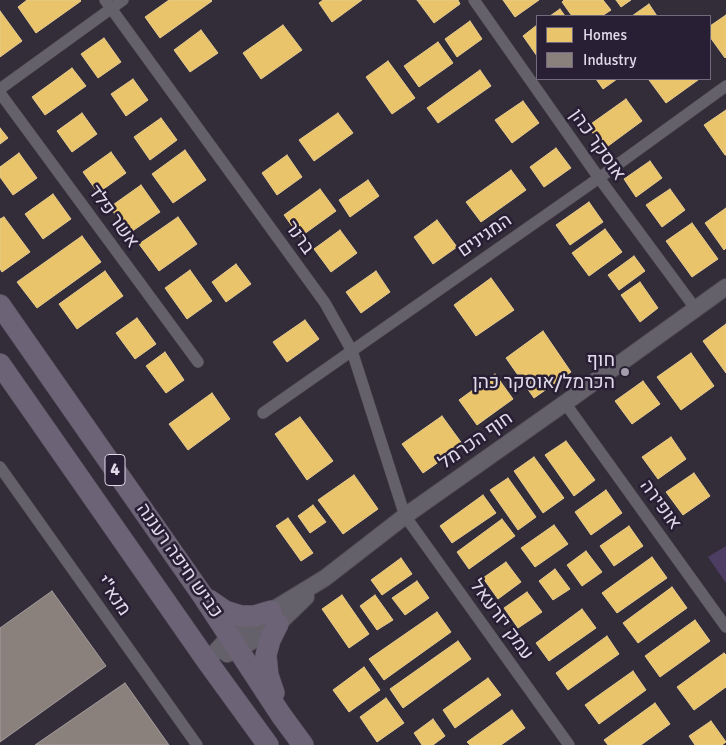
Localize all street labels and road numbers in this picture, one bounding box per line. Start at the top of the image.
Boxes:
street label: אוסקר כהן [564,105,630,185]
street label: אשר פלד [83,181,143,253]
street label: המגינים [453,209,517,263]
street label: ברנר [279,217,319,259]
street label: חוף הכרמל [435,407,517,475]
road number: 4 [105,454,125,486]
street label: אופירה [634,476,686,534]
street label: כביש חיפה רעננה [131,499,227,623]
street label: מנא"י [91,571,135,621]
street label: עמק יזרעאל [464,575,538,665]

